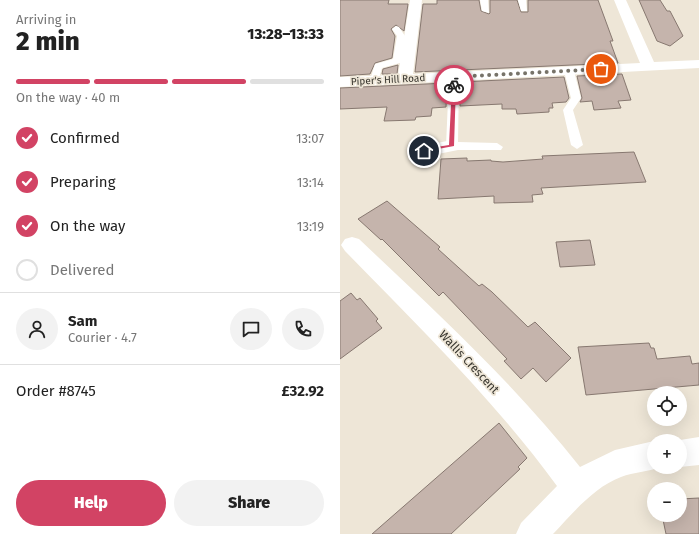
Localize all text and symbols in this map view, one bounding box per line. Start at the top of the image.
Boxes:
text: Arriving in [16,12,76,27]
text: 13:28–13:33 [247,25,324,43]
text: 2 min [16,26,80,57]
pin [584,52,618,86]
icon: bag [590,58,612,80]
courier [434,65,474,105]
street label: Piper's Hill Road [350,72,426,88]
icon: bike [443,74,465,96]
text: On the way · 40 m [16,90,120,105]
icon: check [16,127,38,149]
text: Confirmed [50,129,120,147]
text: 13:07 [296,131,324,146]
pin [407,134,441,168]
icon: home [413,140,435,162]
icon: check [16,171,38,193]
text: Preparing [50,173,115,191]
text: 13:14 [297,175,324,190]
icon: check [16,215,38,237]
text: On the way [50,217,125,235]
text: 13:19 [297,219,324,234]
text: Delivered [50,261,114,279]
button: person [16,308,58,350]
button: chat [230,308,272,350]
button: phone [282,308,324,350]
text: Sam [68,312,97,330]
street label: Wallis Crescent [436,327,502,397]
text: Courier · 4.7 [68,330,137,345]
text: Order #8745 [16,382,96,400]
text: £32.92 [281,382,324,400]
map controls [647,386,687,522]
button: locate [647,386,687,426]
button: + [647,434,687,474]
button: Help [16,480,166,526]
button: Share [174,480,324,526]
button: − [647,482,687,522]

